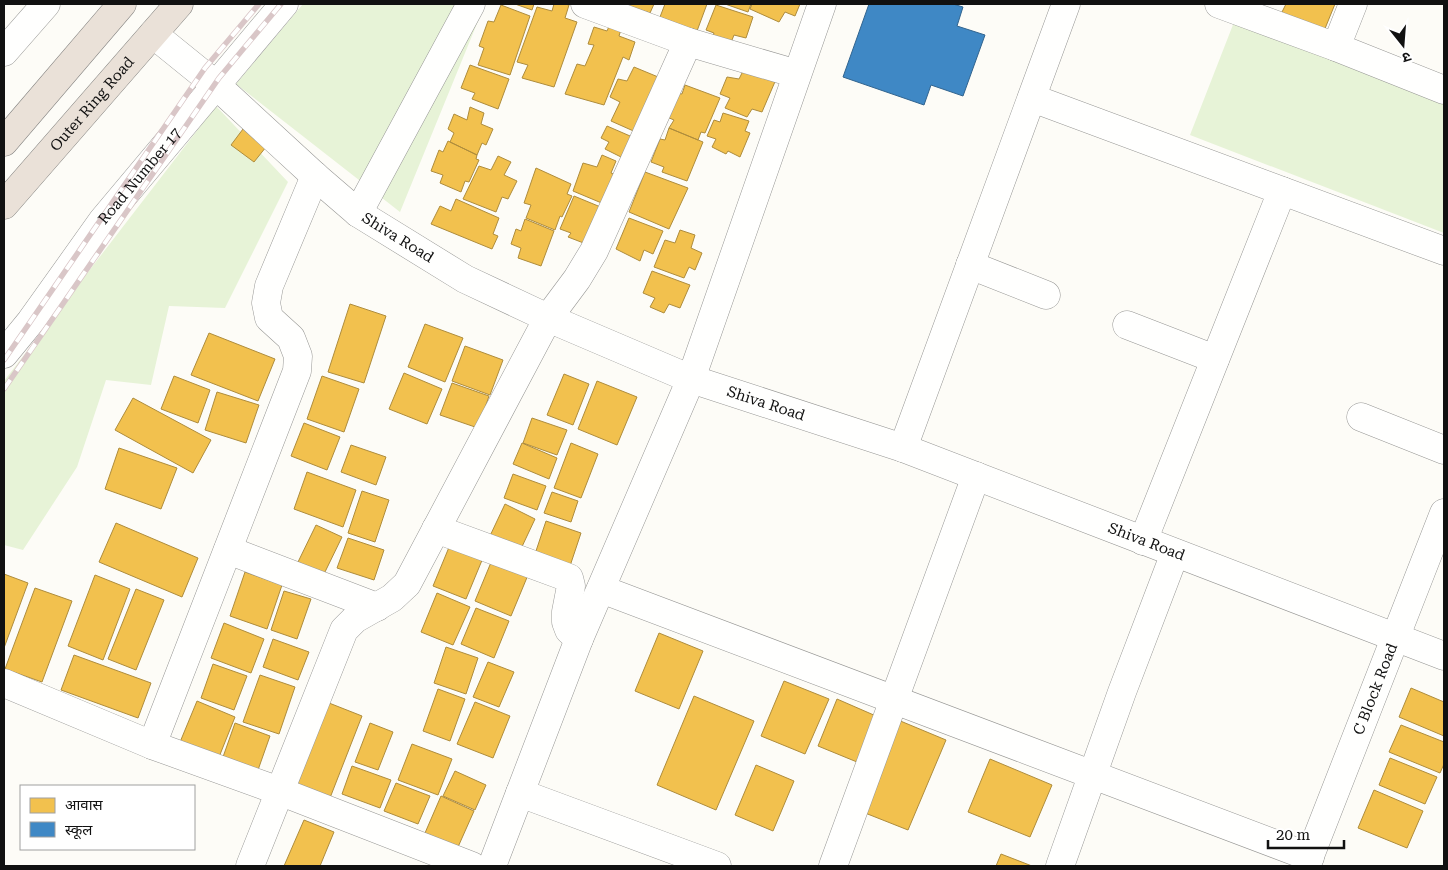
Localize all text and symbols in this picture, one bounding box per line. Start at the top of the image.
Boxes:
north arrow [1378,20,1428,70]
text: उ [1400,49,1413,67]
street label: Outer Ring Road [46,53,138,155]
street label: Road Number 17 [94,124,185,228]
street label: Shiva Road [359,209,437,267]
street label: Shiva Road [725,382,808,425]
street label: Shiva Road [1105,519,1188,565]
street label: C Block Road [1349,640,1401,738]
legend [20,785,195,850]
text: आवास [65,796,104,814]
scale bar [1268,818,1344,850]
text: स्कूल [65,821,93,840]
text: 20 m [1276,826,1311,844]

